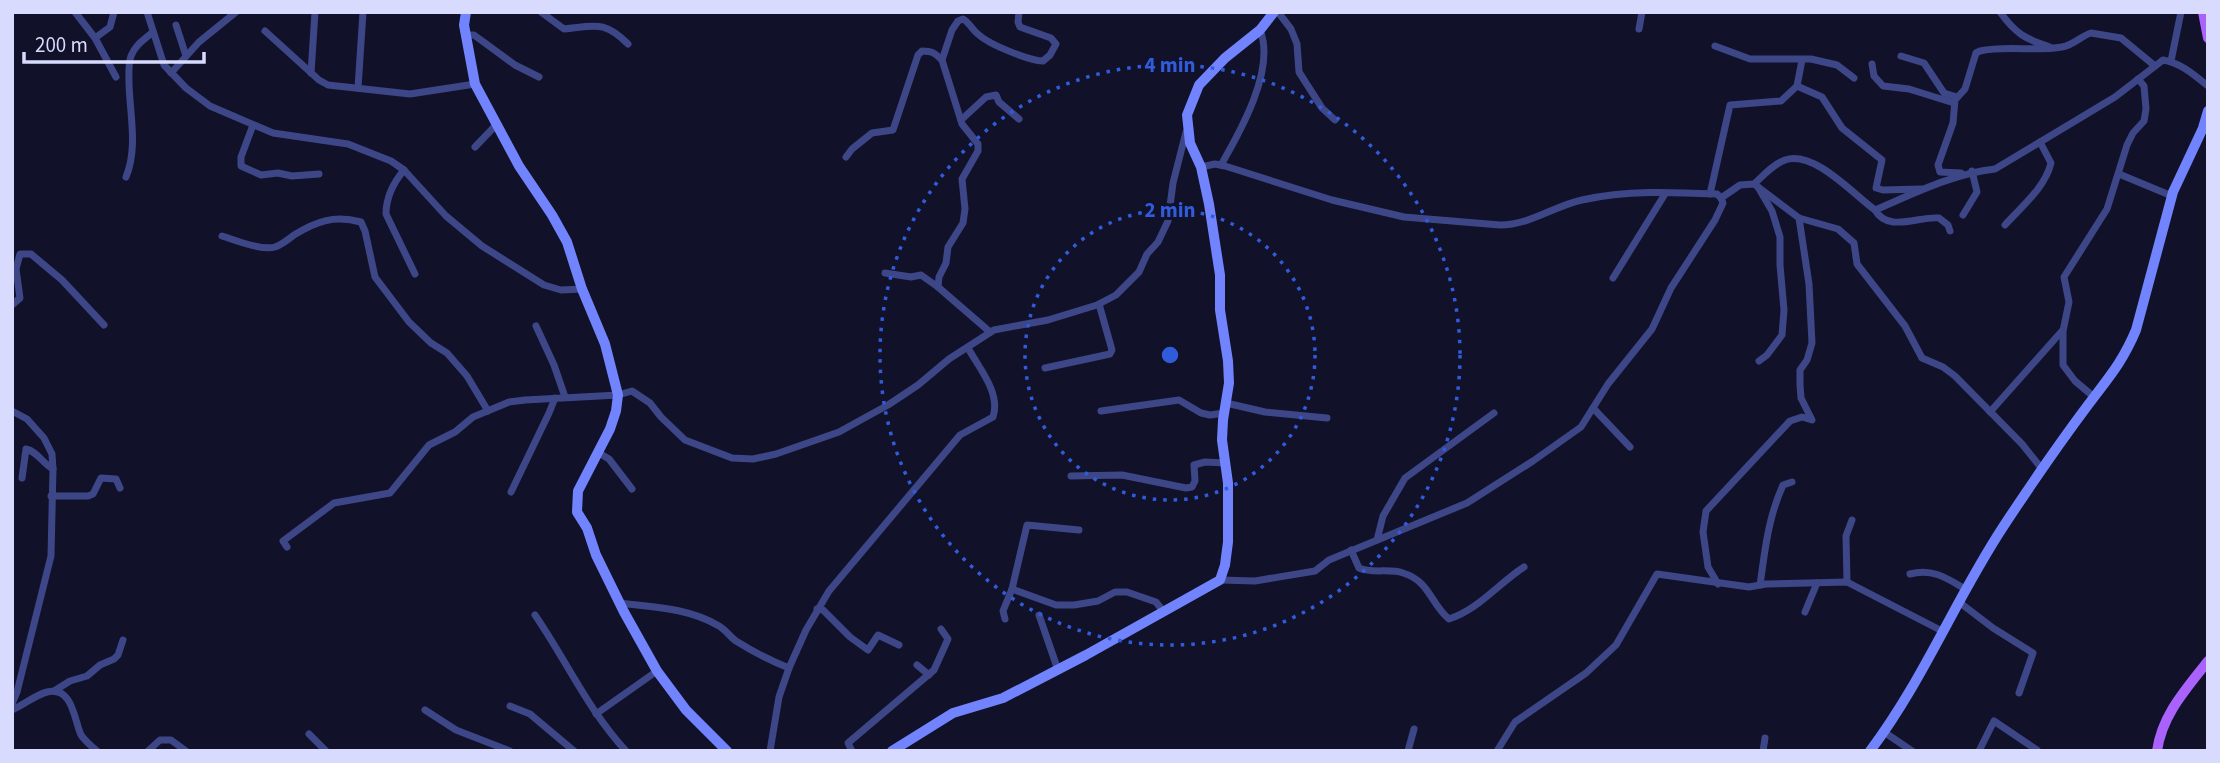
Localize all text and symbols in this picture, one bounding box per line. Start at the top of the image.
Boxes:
scale bar [24,21,205,65]
text: 200 m [35,30,88,60]
text: 4 min [1144,50,1196,80]
text: 2 min [1144,195,1196,225]
centre of rings [1158,343,1182,367]

